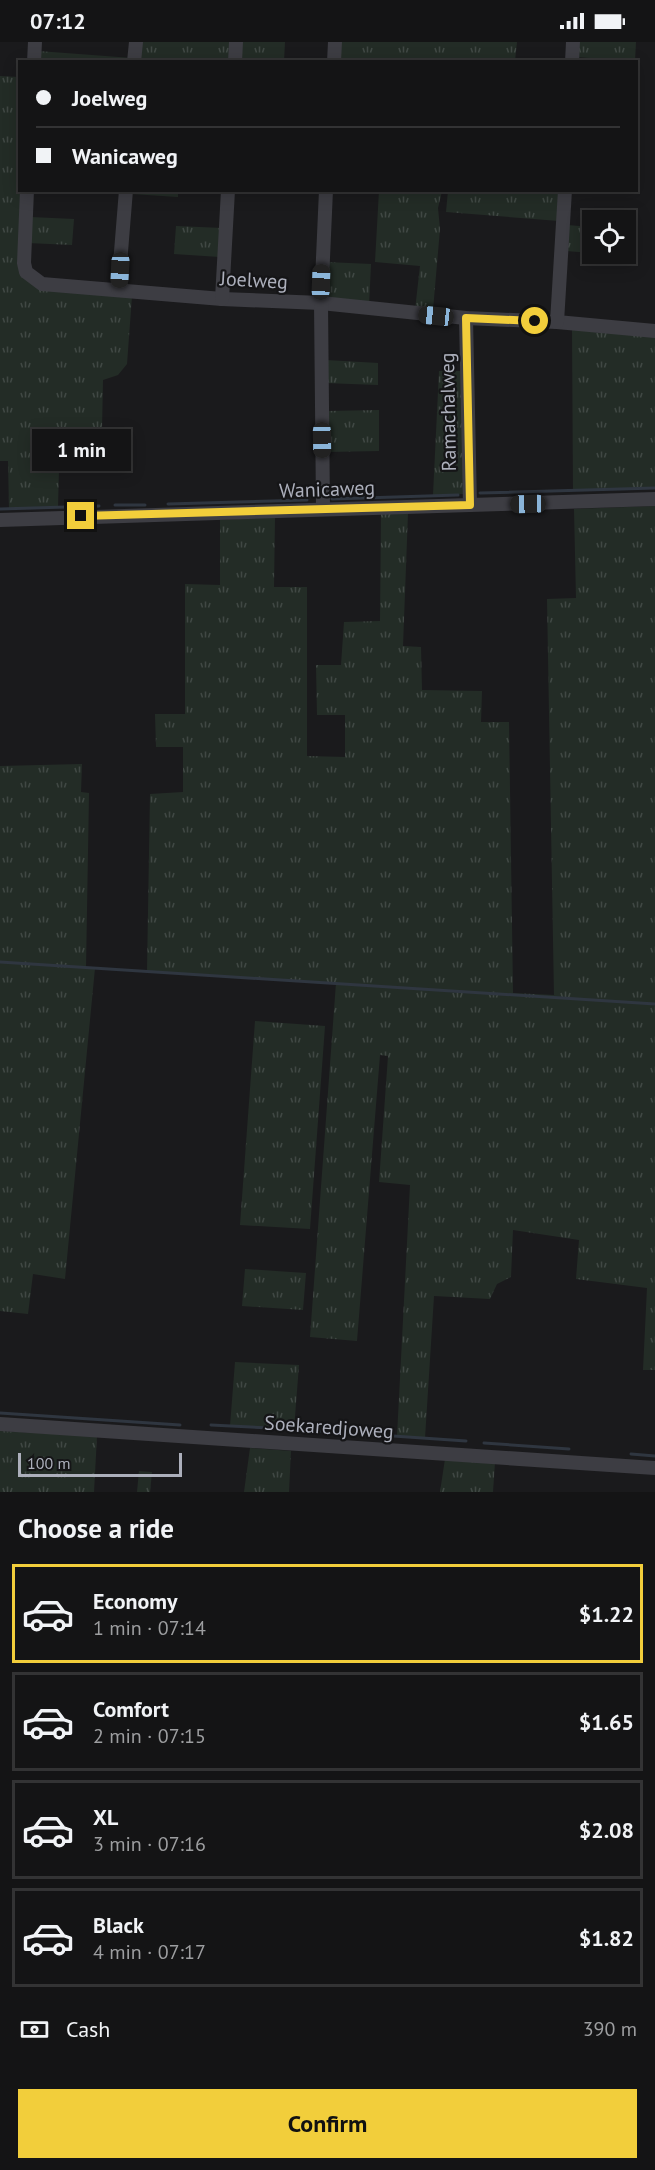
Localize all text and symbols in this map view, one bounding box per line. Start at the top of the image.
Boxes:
text: 07:12 [30,7,86,35]
text: Joelweg [72,84,147,112]
text: Wanicaweg [72,142,178,170]
map controls [582,210,636,264]
button: locate [582,210,636,264]
car [110,252,130,288]
car [311,264,331,300]
street label: Joelweg [219,265,288,295]
car [417,305,455,327]
route start [521,307,548,334]
street label: Ramachalweg [434,352,462,472]
car [313,422,331,458]
callout: 1 min [32,429,130,471]
text: 1 min [57,437,106,463]
street label: Wanicaweg [279,474,375,504]
car [510,495,546,513]
route end [67,502,94,529]
street label: Soekaredjoweg [263,1410,395,1444]
scale bar [18,1450,182,1478]
text: 100 m [27,1453,70,1473]
text: Choose a ride [18,1511,174,1545]
icon: car [21,1587,75,1641]
text: Economy [93,1587,177,1615]
text: $1.22 [579,1600,634,1628]
text: 1 min · 07:14 [93,1615,206,1641]
icon: car [21,1695,75,1749]
text: Comfort [93,1695,169,1723]
text: $1.65 [579,1708,634,1736]
text: 2 min · 07:15 [93,1723,206,1749]
icon: car [21,1803,75,1857]
text: XL [93,1803,118,1831]
text: $2.08 [579,1816,634,1844]
text: 3 min · 07:16 [93,1831,206,1857]
icon: car [21,1911,75,1965]
text: Black [93,1911,144,1939]
text: $1.82 [579,1924,634,1952]
text: 4 min · 07:17 [93,1939,206,1965]
icon: cash [18,2013,51,2046]
text: Cash [66,2015,110,2043]
text: 390 m [583,2016,637,2042]
button: Confirm [18,2089,637,2158]

